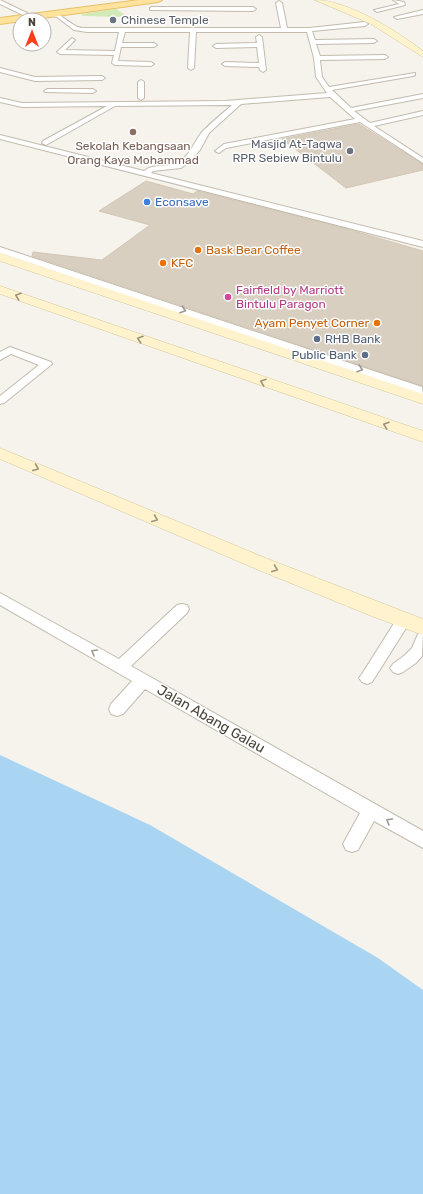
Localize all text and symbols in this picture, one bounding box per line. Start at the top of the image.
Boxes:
north arrow [12,12,52,52]
place label: Chinese Temple [121,13,209,27]
marker: Chinese Temple [108,15,118,25]
text: N [28,16,36,29]
marker: Sekolah Kebangsaan Orang Kaya Mohammad [128,127,138,137]
place label: Masjid At-Taqwa RPR Sebiew Bintulu [232,137,342,165]
place label: Sekolah Kebangsaan Orang Kaya Mohammad [67,139,199,167]
marker: Masjid At-Taqwa RPR Sebiew Bintulu [345,146,355,156]
place label: Econsave [155,195,209,209]
marker: Econsave [142,197,152,207]
place label: Bask Bear Coffee [206,243,301,257]
marker: Bask Bear Coffee [193,245,203,255]
place label: KFC [171,256,193,270]
marker: KFC [158,258,168,268]
place label: Fairfield by Marriott Bintulu Paragon [236,283,344,311]
marker: Fairfield by Marriott Bintulu Paragon [223,292,233,302]
one-way arrow [14,293,21,301]
one-way arrow [180,305,187,314]
place label: Ayam Penyet Corner [255,316,369,330]
marker: Ayam Penyet Corner [372,318,382,328]
place label: RHB Bank [325,332,381,346]
marker: RHB Bank [312,334,322,344]
one-way arrow [137,336,144,344]
place label: Public Bank [291,348,358,362]
marker: Public Bank [360,350,370,360]
one-way arrow [356,364,363,373]
one-way arrow [260,378,267,387]
one-way arrow [383,421,390,430]
one-way arrow [31,463,39,471]
one-way arrow [151,514,159,522]
one-way arrow [272,565,279,573]
one-way arrow [91,650,98,657]
street label: Jalan Abang Galau [154,681,268,757]
one-way arrow [386,818,393,826]

